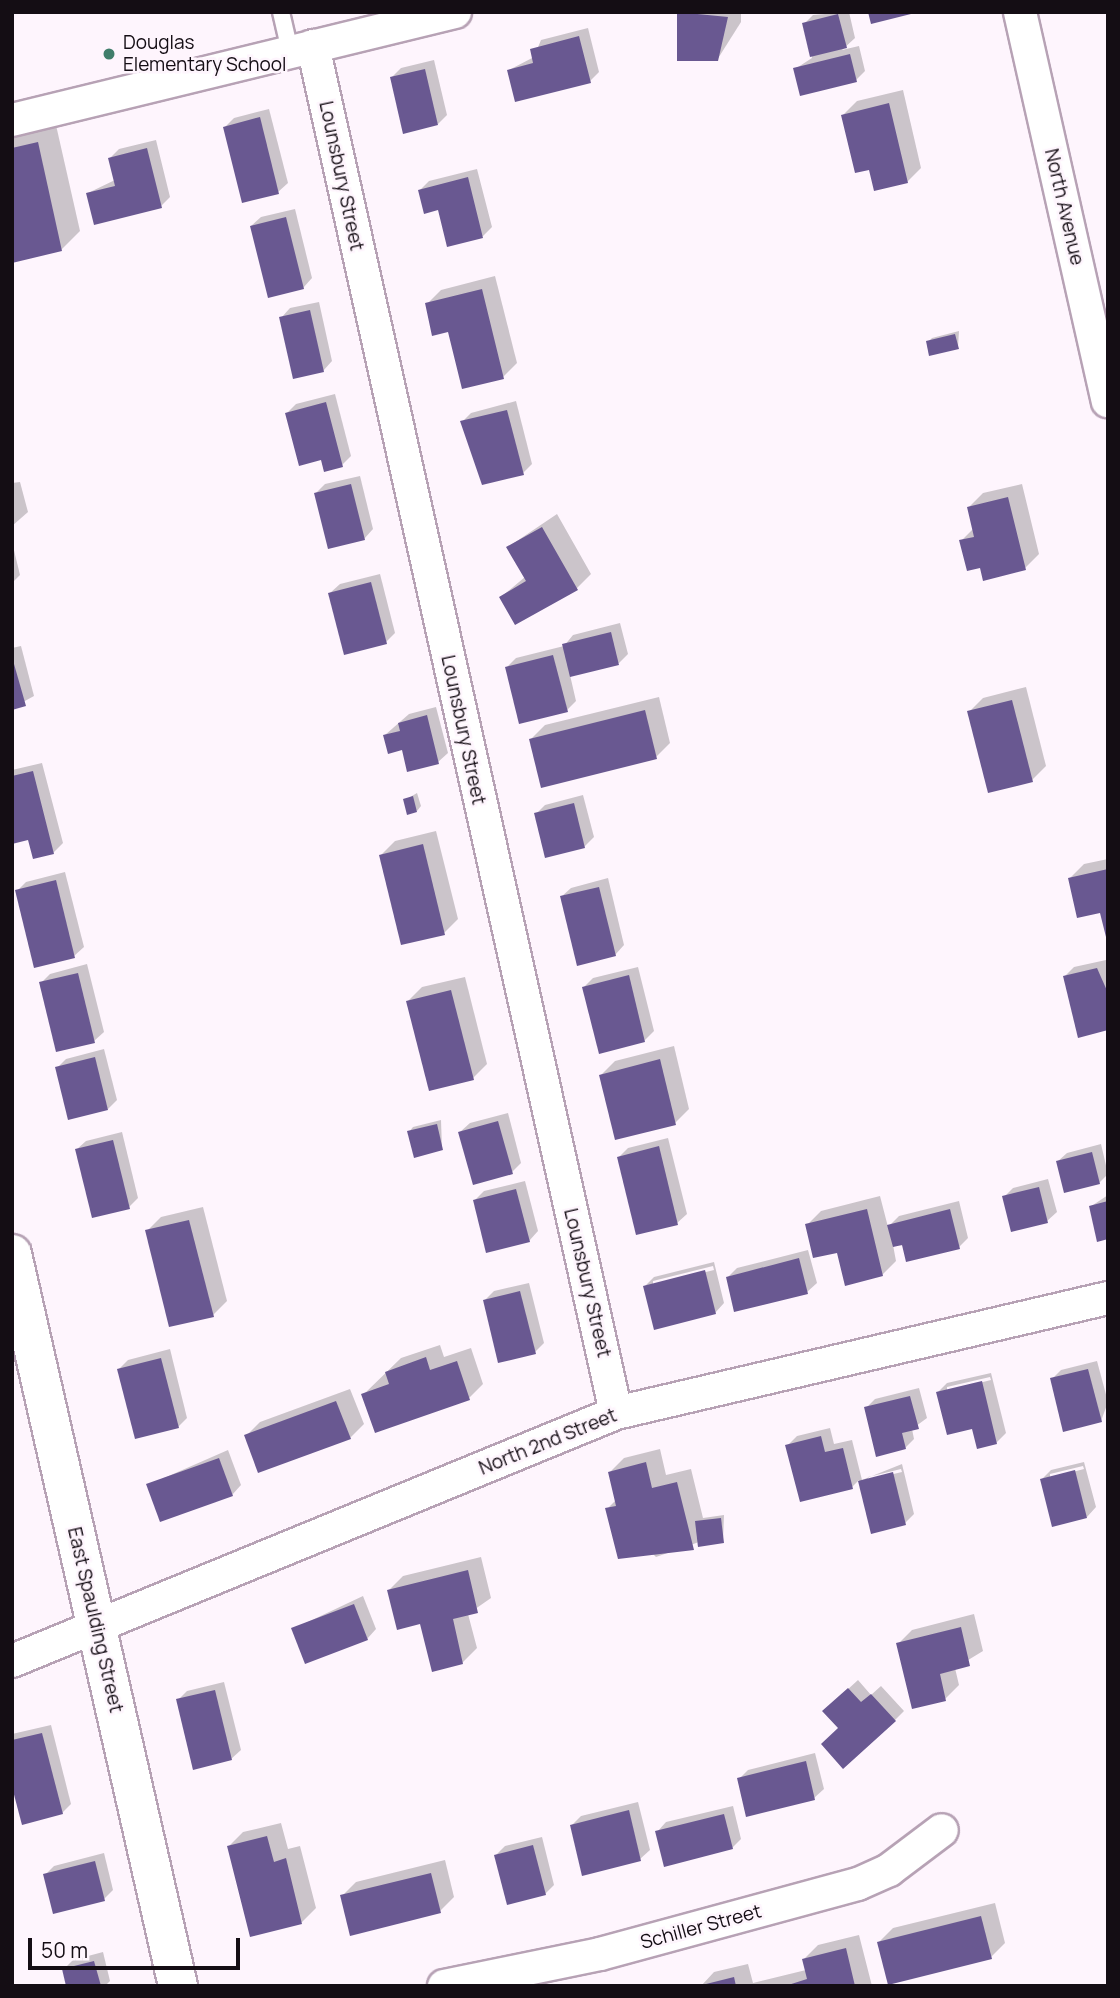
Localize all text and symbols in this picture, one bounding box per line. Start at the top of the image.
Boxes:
place label: Douglas Elementary School [123,32,286,76]
marker: Douglas Elementary School [101,46,117,62]
street label: Lounsbury Street [314,99,368,253]
street label: North Avenue [1040,147,1088,267]
street label: Lounsbury Street [436,653,490,807]
street label: Lounsbury Street [559,1206,615,1360]
street label: North 2nd Street [476,1404,620,1480]
street label: East Spaulding Street [63,1525,127,1715]
street label: Schiller Street [638,1900,764,1954]
scale bar [32,1924,243,1968]
text: 50 m [41,1936,88,1964]

